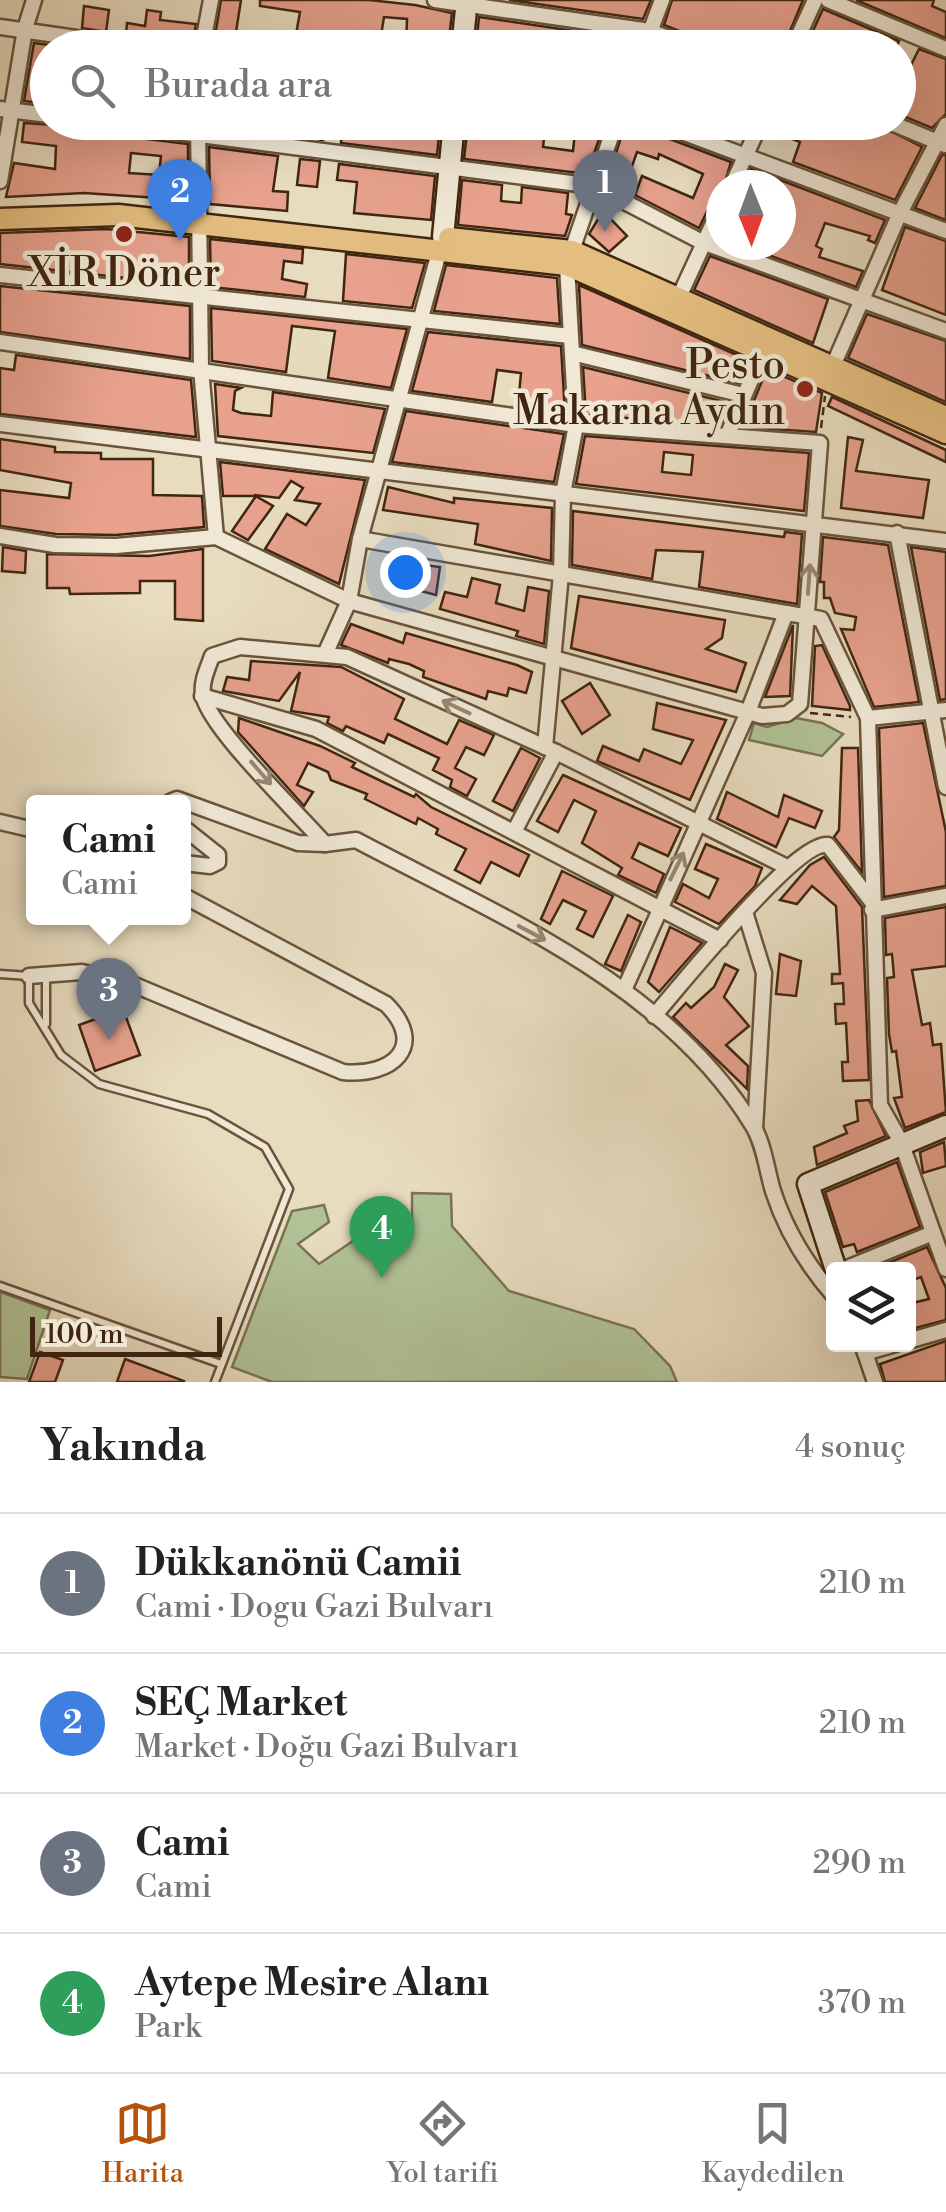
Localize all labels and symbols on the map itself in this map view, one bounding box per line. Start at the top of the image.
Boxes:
pin: 1 [572,150,638,232]
pin: 2 [148,158,212,241]
north arrow [706,170,796,260]
marker: XİR Döner [113,223,135,245]
place label: XİR Döner [27,246,220,299]
place label: Pesto Makarna Aydın [513,341,785,438]
marker: Pesto Makarna Aydın [794,378,816,400]
your location [380,547,431,598]
one-way arrow [800,563,819,595]
one-way arrow [442,696,472,715]
one-way arrow [250,760,273,785]
one-way arrow [669,852,688,882]
one-way arrow [516,924,546,944]
pin: 3 [76,958,142,1040]
pin: 4 [350,1196,414,1278]
scale bar [30,1312,222,1356]

